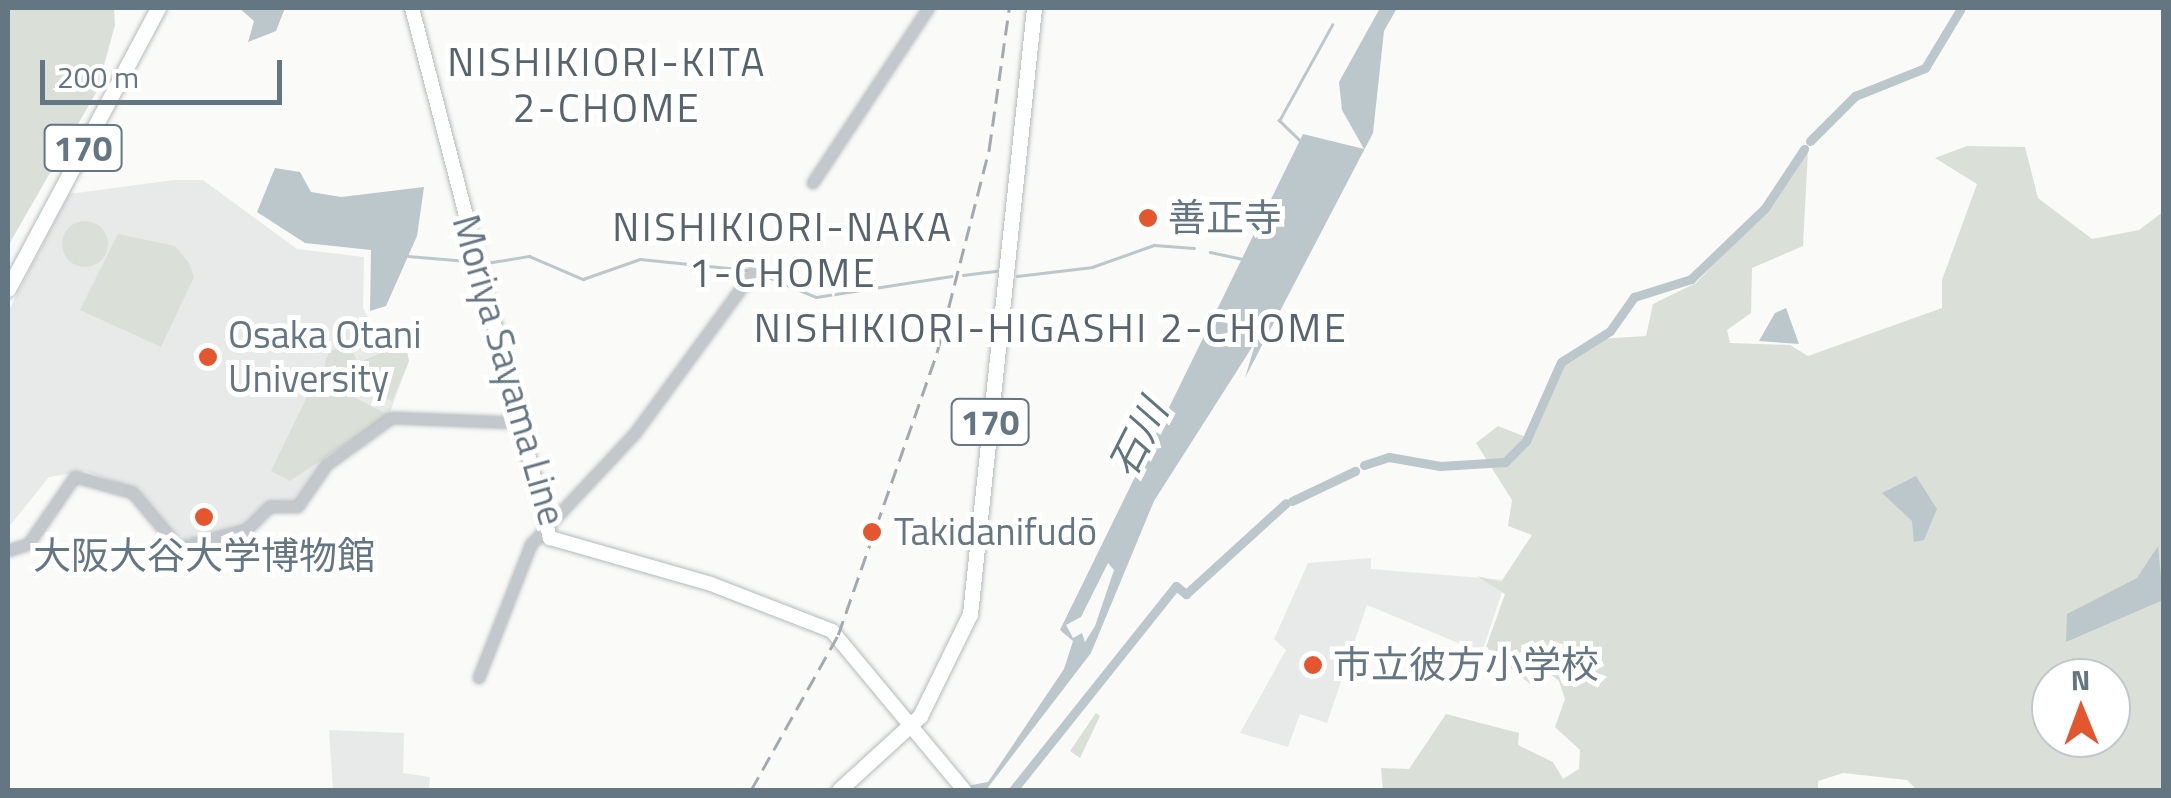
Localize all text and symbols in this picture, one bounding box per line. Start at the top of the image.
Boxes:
district label: NISHIKIORI-KITA 2-CHOME [447,38,767,132]
scale bar [45,40,288,102]
text: 200 m [57,54,139,100]
road number: 170 [43,118,123,178]
place label: 善正寺 [1168,195,1282,241]
district label: NISHIKIORI-NAKA 1-CHOME [612,203,954,297]
marker: 善正寺 [1137,207,1159,229]
street label: Moriya Sayama Line [443,210,575,530]
district label: NISHIKIORI-HIGASHI 2-CHOME [754,304,1348,352]
place label: Osaka Otani University [228,312,421,402]
marker: Osaka Otani University [197,346,219,368]
water label: 石川 [1098,391,1178,485]
road number: 170 [950,392,1030,452]
marker: 大阪大谷大学博物館 [193,506,215,528]
place label: Takidanifudō [894,509,1097,555]
marker: Takidanifudō [859,519,885,545]
place label: 大阪大谷大学博物館 [33,533,375,579]
place label: 市立彼方小学校 [1333,642,1599,688]
marker: 市立彼方小学校 [1302,654,1324,676]
north arrow [2031,658,2131,758]
text: N [2070,658,2091,701]

